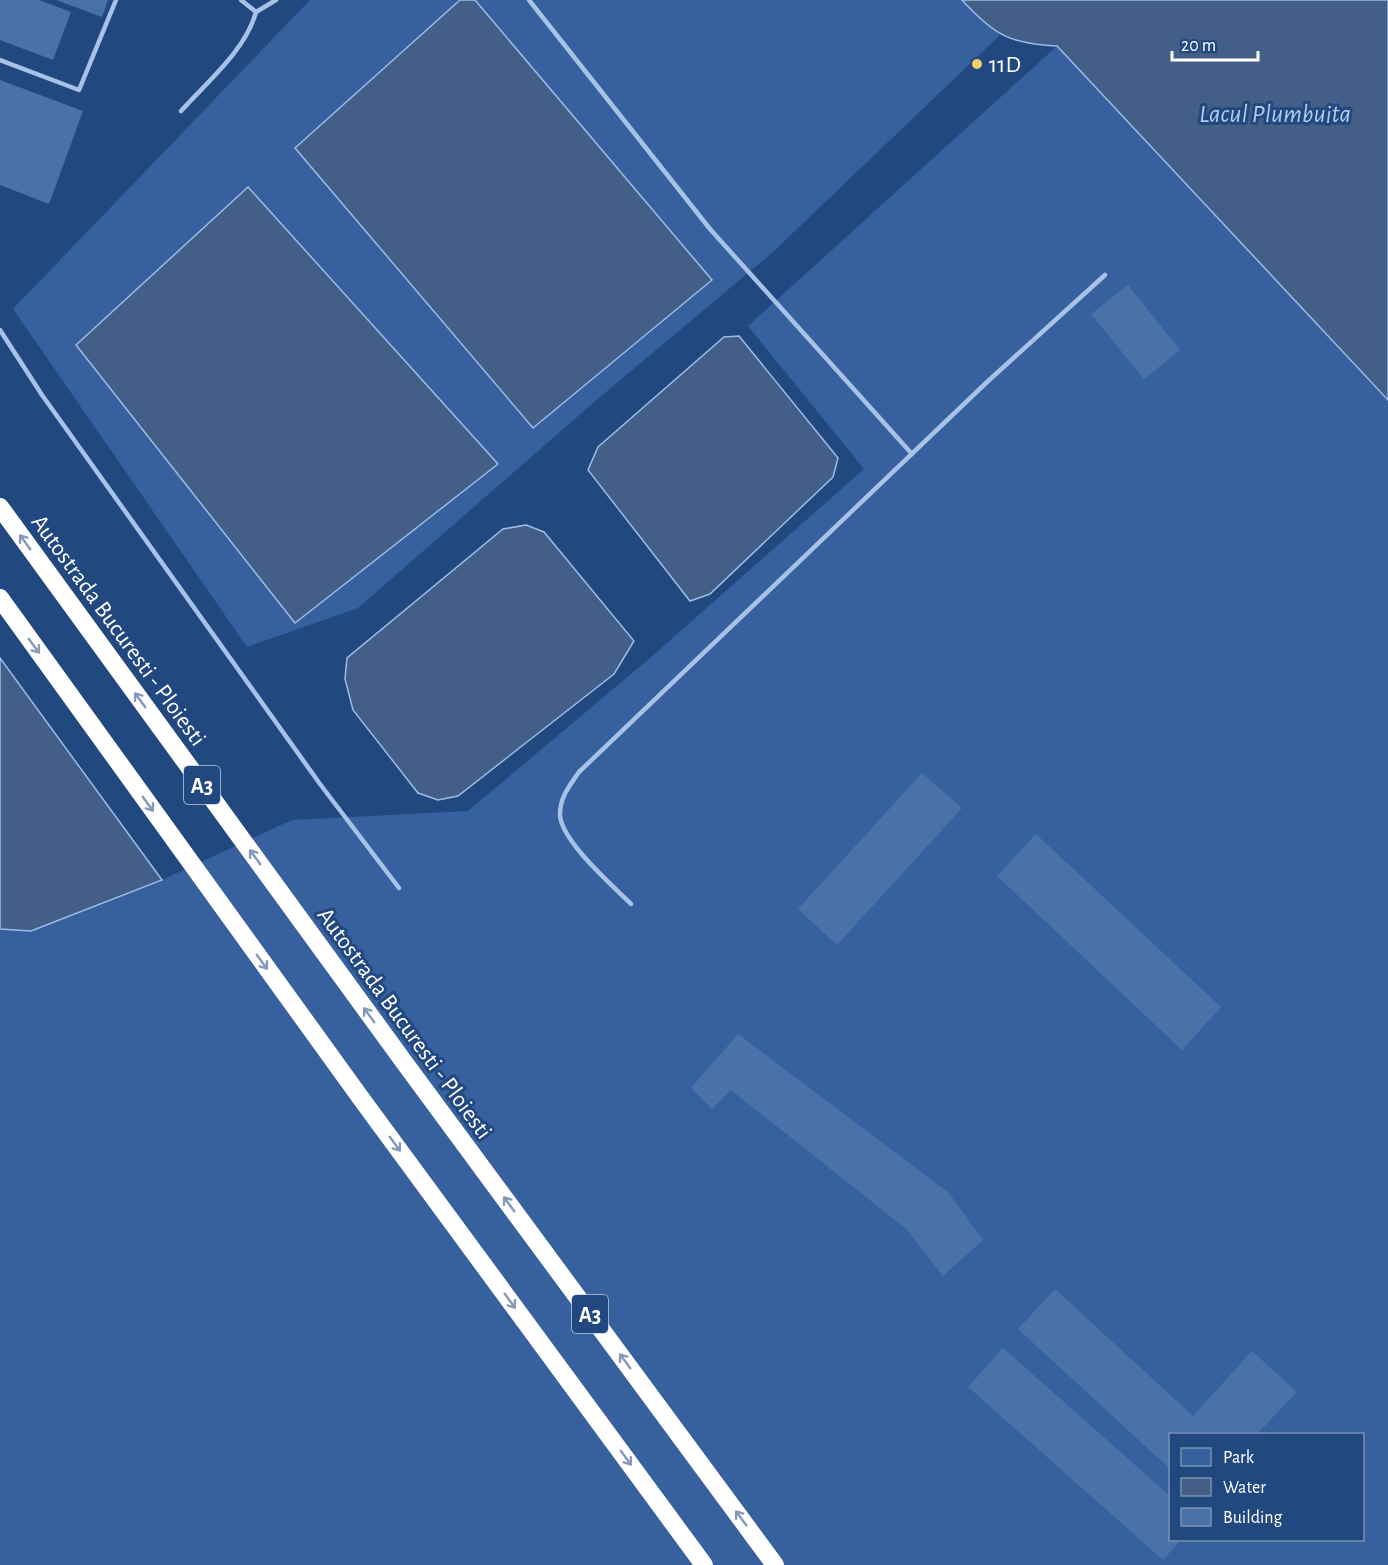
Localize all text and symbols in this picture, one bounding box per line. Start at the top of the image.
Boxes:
scale bar [1172,24,1258,62]
text: 20 m [1181,37,1216,55]
place label: 11D [989,53,1021,77]
marker: 11D [970,57,984,71]
water label: Lacul Plumbuita [1199,101,1351,127]
street label: Autostrada Bucuresti - Ploiesti [26,510,210,751]
one-way arrow [19,534,31,550]
one-way arrow [28,637,40,653]
one-way arrow [134,692,146,708]
road number: A3 [184,766,220,804]
one-way arrow [142,795,154,811]
one-way arrow [248,850,261,866]
street label: Autostrada Bucuresti - Ploiesti [312,903,496,1144]
one-way arrow [256,953,268,969]
one-way arrow [363,1008,375,1024]
one-way arrow [388,1136,401,1152]
one-way arrow [502,1197,515,1213]
one-way arrow [504,1293,516,1309]
road number: A3 [572,1295,608,1333]
one-way arrow [618,1354,631,1370]
legend [1169,1433,1364,1541]
text: Park [1223,1449,1255,1467]
one-way arrow [620,1450,632,1466]
text: Water [1223,1479,1266,1497]
text: Building [1223,1509,1283,1527]
one-way arrow [734,1510,747,1526]

